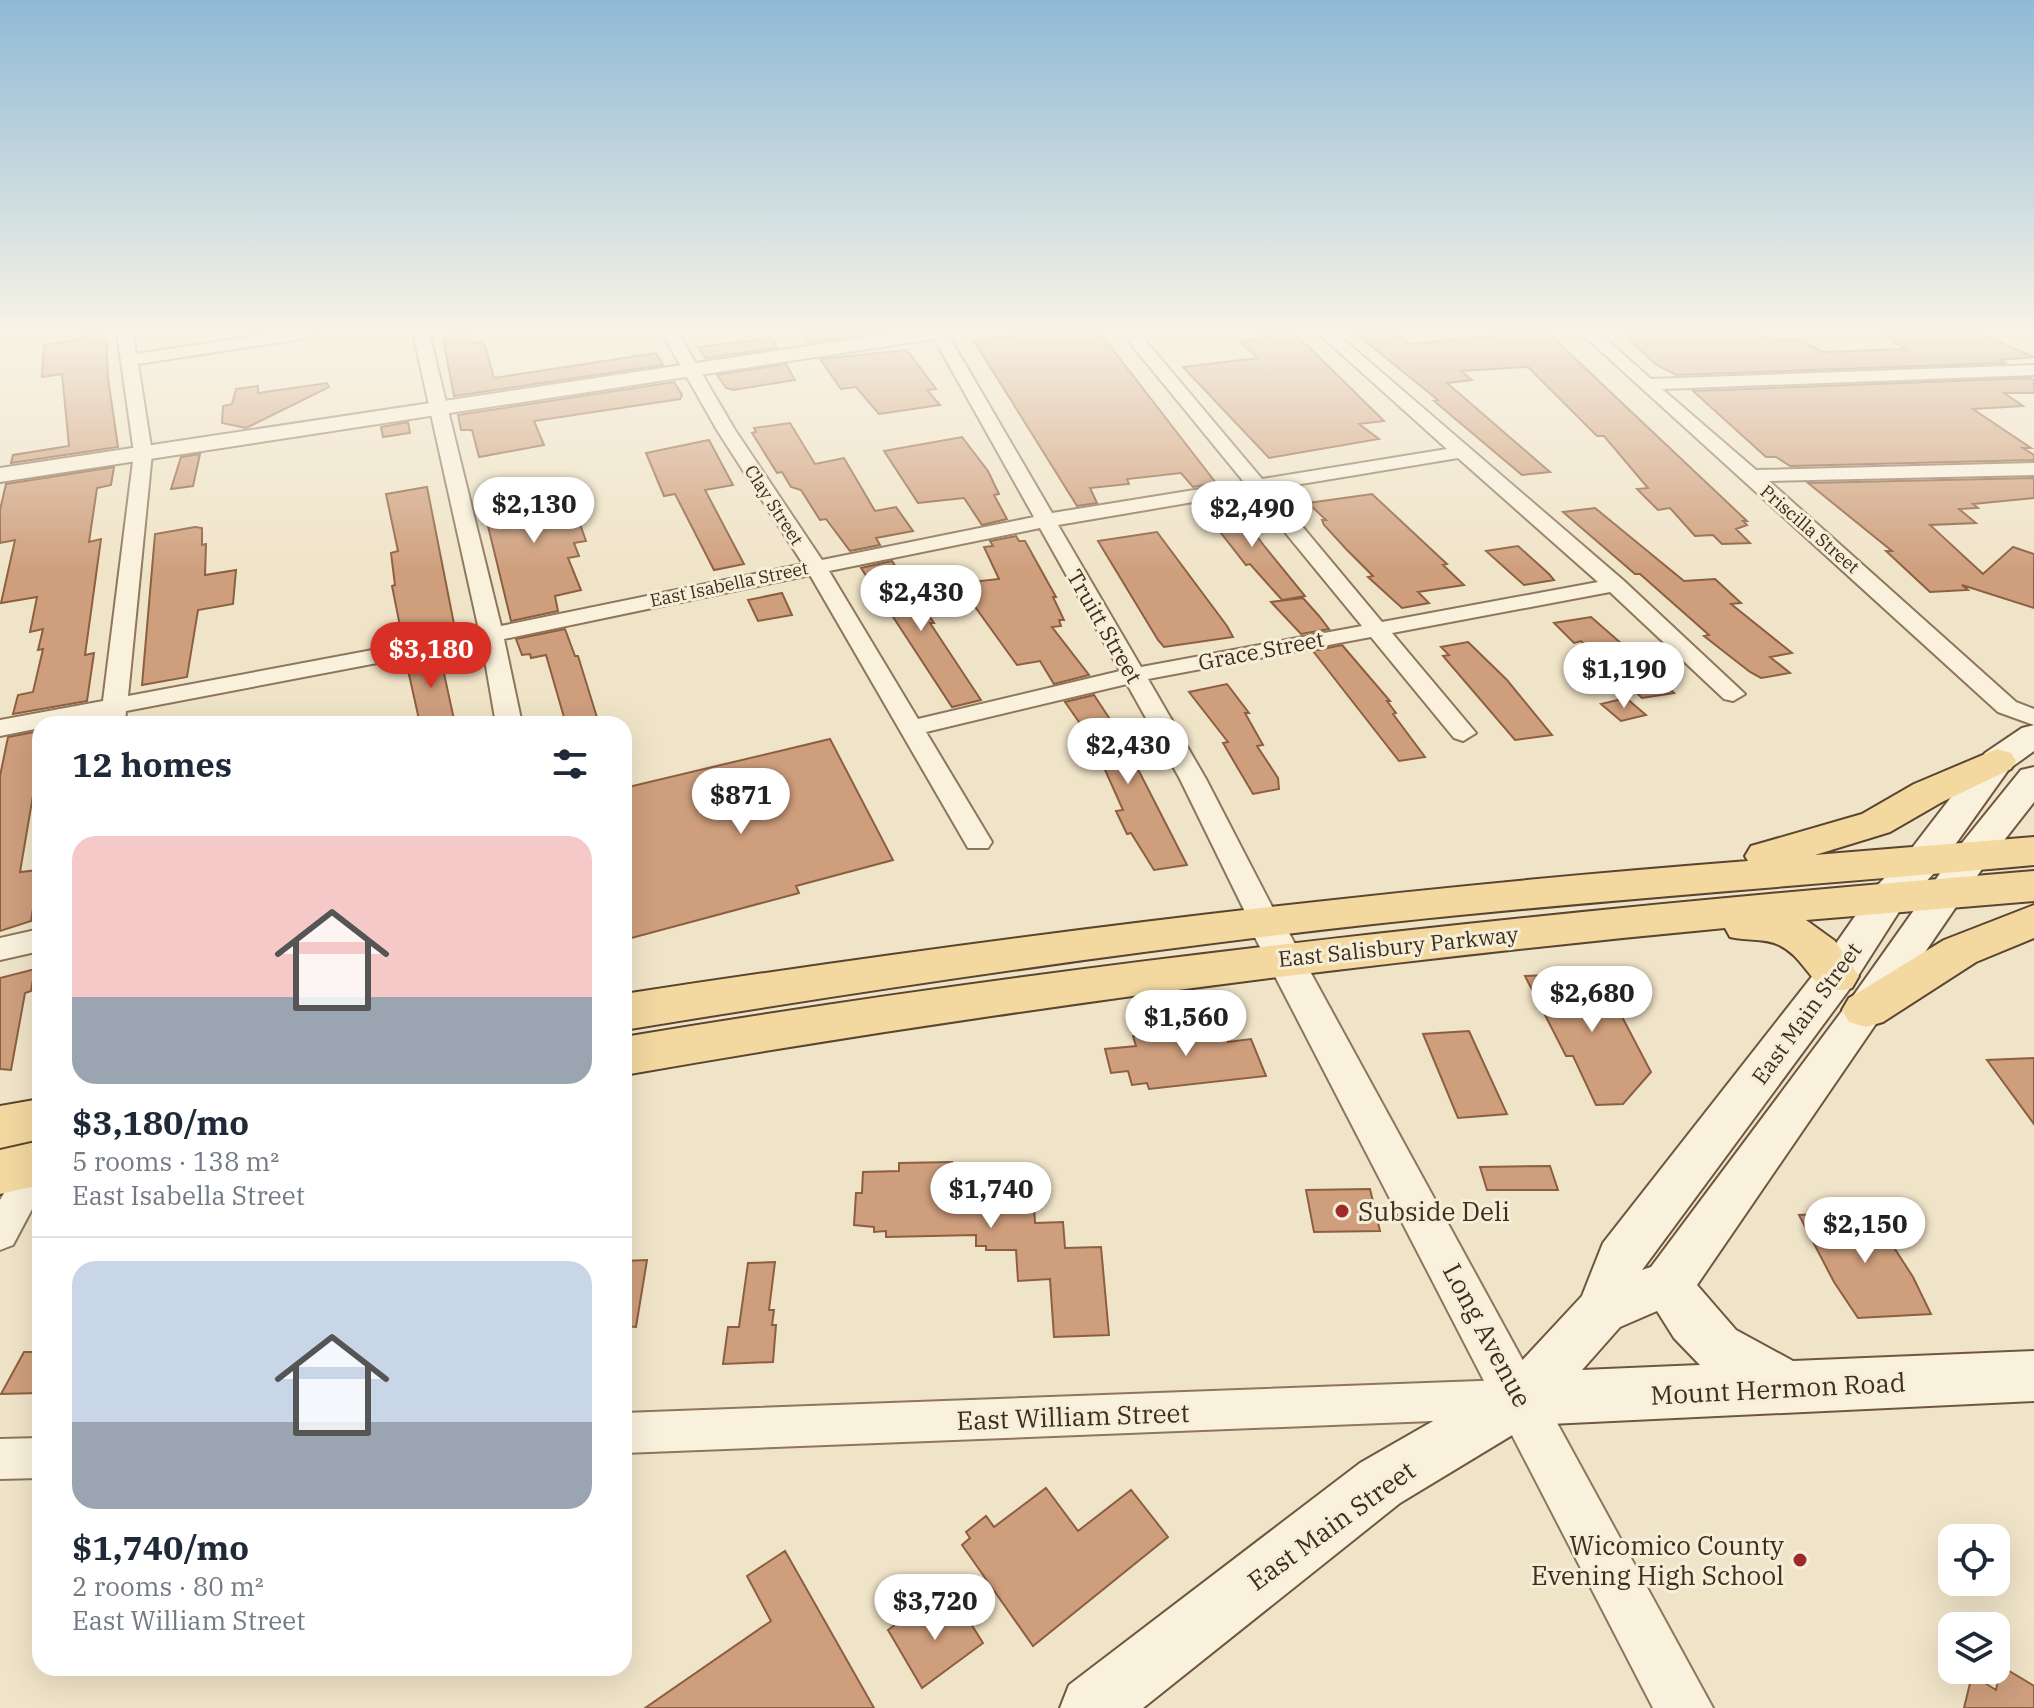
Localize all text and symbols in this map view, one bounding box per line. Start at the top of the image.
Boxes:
street label: Clay Street [740,461,808,549]
pin: $2,130 [469,477,599,545]
street label: Priscilla Street [1756,480,1864,578]
pin: $2,490 [1187,481,1317,549]
text: $2,130 [491,486,577,520]
text: $2,490 [1209,490,1295,524]
street label: East Isabella Street [648,556,810,612]
street label: Truitt Street [1061,564,1149,688]
pin: $2,430 [856,565,986,633]
text: $2,430 [878,574,964,608]
pin: $3,180 [366,622,496,690]
street label: Grace Street [1196,624,1327,676]
text: $3,180 [388,631,474,665]
pin: $1,190 [1559,642,1689,710]
text: $1,190 [1581,651,1667,685]
pin: $2,430 [1063,718,1193,786]
text: $2,430 [1085,727,1171,761]
text: 12 homes [72,742,232,786]
icon: filters [548,742,592,786]
pin: $871 [694,768,788,836]
text: $871 [710,777,772,811]
icon: home [260,888,404,1032]
street label: East Salisbury Parkway [1276,919,1520,973]
street label: East Main Street [1745,936,1867,1090]
pin: $2,680 [1527,966,1657,1034]
text: $2,680 [1549,975,1635,1009]
pin: $1,560 [1121,990,1251,1058]
text: $1,560 [1143,999,1229,1033]
text: $3,180/mo [72,1100,249,1144]
text: 5 rooms · 138 m² [72,1144,279,1178]
pin: $1,740 [926,1162,1056,1230]
text: $1,740 [948,1171,1034,1205]
text: East Isabella Street [72,1178,305,1212]
place label: Subside Deli [1358,1194,1510,1228]
pin: $2,150 [1800,1197,1930,1265]
marker: Subside Deli [1333,1202,1351,1220]
text: $2,150 [1822,1206,1908,1240]
street label: Long Avenue [1436,1257,1540,1413]
icon: home [260,1313,404,1457]
street label: Mount Hermon Road [1650,1364,1906,1412]
street label: East William Street [956,1395,1190,1437]
street label: East Main Street [1240,1453,1422,1597]
map controls [1938,1524,2010,1684]
button: locate [1938,1524,2010,1596]
text: $1,740/mo [72,1525,249,1569]
place label: Wicomico County Evening High School [1531,1528,1784,1592]
marker: Wicomico County Evening High School [1791,1551,1809,1569]
text: 2 rooms · 80 m² [72,1569,264,1603]
pin: $3,720 [870,1574,1000,1642]
text: $3,720 [892,1583,978,1617]
text: East William Street [72,1603,305,1637]
button: layers [1938,1612,2010,1684]

